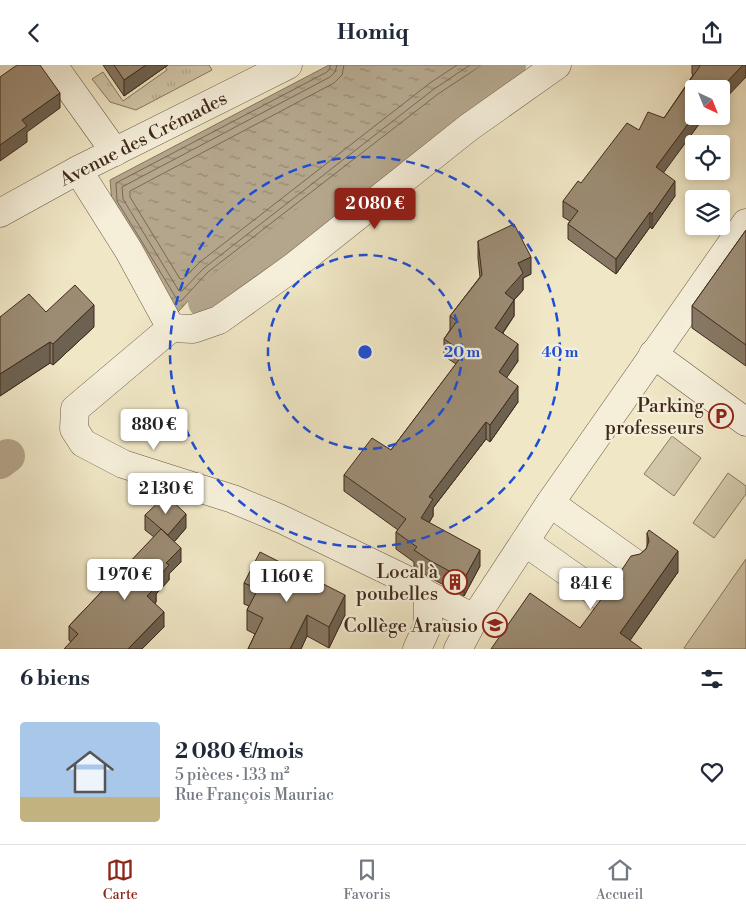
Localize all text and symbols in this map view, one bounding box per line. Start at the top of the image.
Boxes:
icon: back [20,19,48,47]
text: Homiq [337,19,409,46]
icon: share [698,19,726,47]
north arrow [685,80,730,125]
map controls [685,80,730,235]
street label: Avenue des Crémades [55,86,231,192]
button: locate [685,135,730,180]
pin: 2 080 € [329,187,421,230]
button: layers [685,190,730,235]
text: 2 080 € [346,194,405,214]
centre of rings [356,343,374,361]
text: 20 m [444,343,481,362]
text: 40 m [541,343,579,362]
place label: Parking professeurs [605,394,704,440]
parking icon: Parking professeurs [708,403,734,429]
pin: 880 € [119,409,189,451]
text: 880 € [132,415,177,435]
pin: 2 130 € [120,473,212,515]
text: 2 130 € [139,479,193,499]
pin: 1 970 € [79,559,171,601]
place label: Local à poubelles [356,560,438,606]
pin: 1 160 € [241,561,333,603]
text: 1 970 € [98,565,152,585]
text: 1 160 € [261,567,313,587]
pin: 841 € [556,567,626,610]
building icon: Local à poubelles [442,569,468,595]
text: 841 € [570,574,612,594]
school or university icon: Collège Arausio [482,612,508,638]
place label: Collège Arausio [343,614,478,638]
icon: filters [698,665,726,693]
text: 6 biens [20,666,90,692]
text: 2 080 €/mois [175,739,304,765]
icon: home [60,742,120,802]
icon: heart [698,758,726,786]
text: 5 pièces · 133 m² [175,765,290,785]
text: Rue François Mauriac [175,785,334,805]
tab: Carte [103,856,138,904]
tab: Favoris [344,856,390,904]
tab: Accueil [596,856,643,904]

